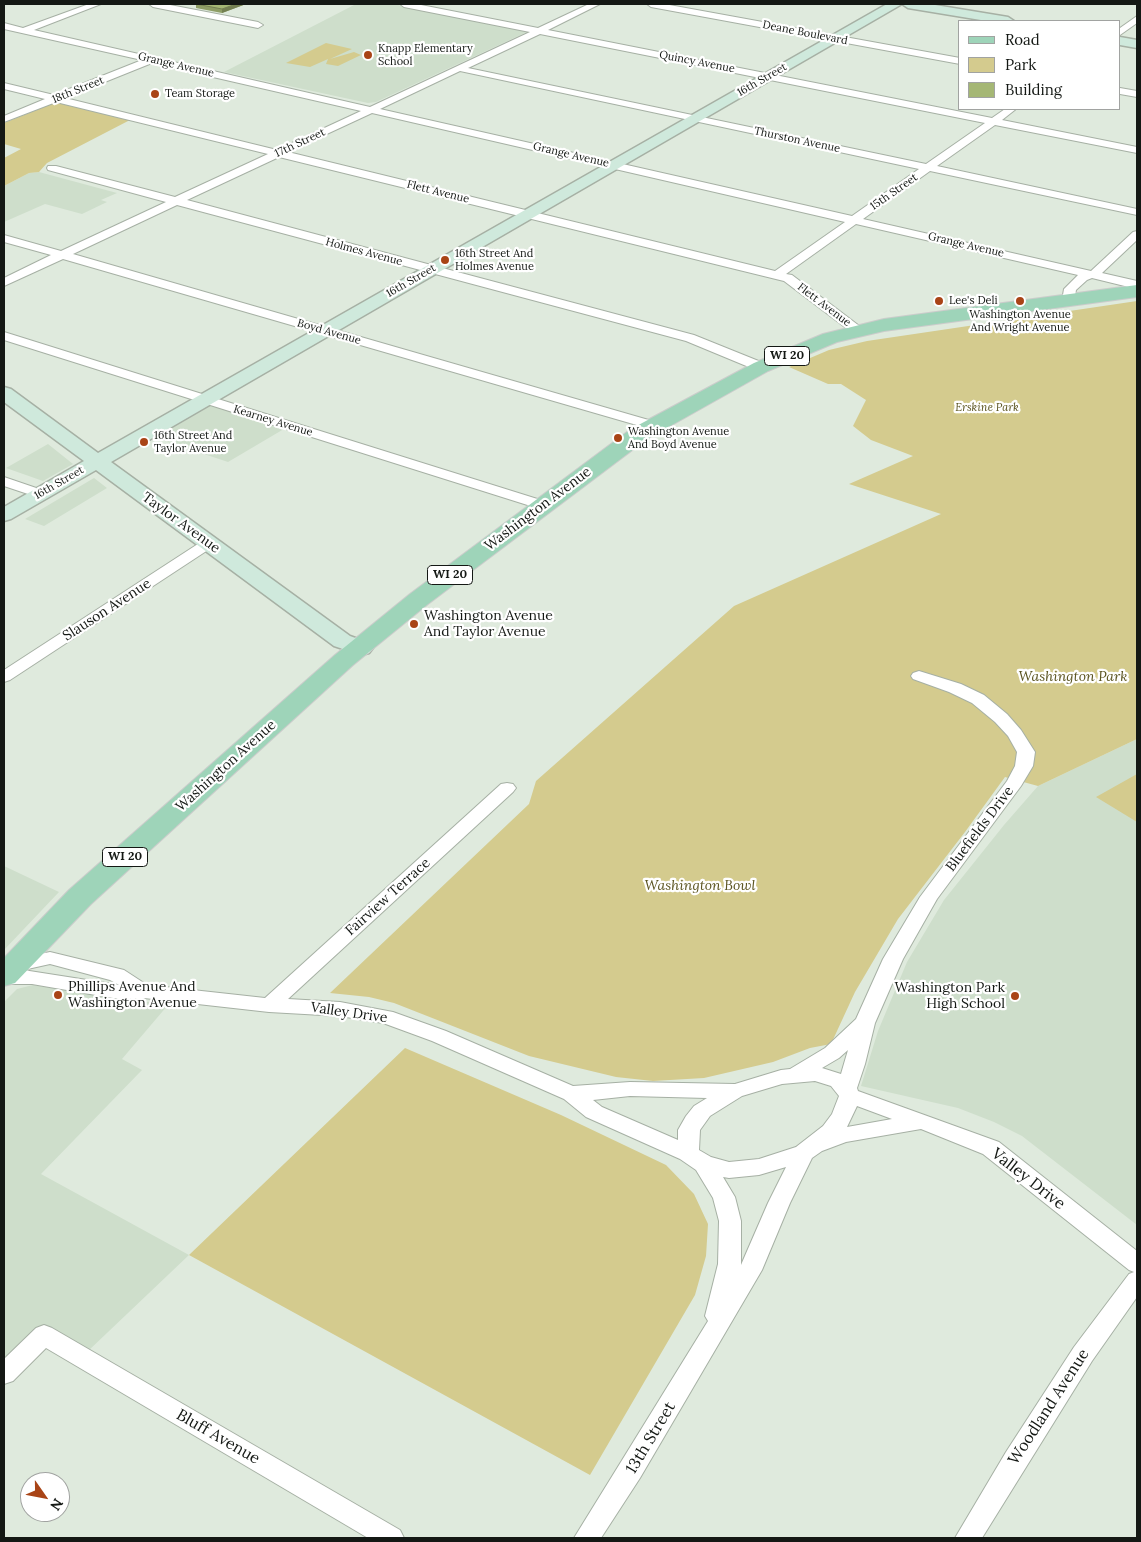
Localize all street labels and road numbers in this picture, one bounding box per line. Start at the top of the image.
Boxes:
street label: Deane Boulevard [761,18,849,48]
street label: Quincy Avenue [658,48,736,76]
street label: Grange Avenue [137,50,215,80]
street label: 16th Street [735,60,789,100]
street label: 18th Street [50,74,106,106]
street label: Thurston Avenue [753,124,841,156]
street label: 17th Street [273,126,327,160]
street label: Grange Avenue [532,140,610,170]
street label: 15th Street [868,171,920,213]
street label: Flett Avenue [405,178,471,206]
street label: Grange Avenue [927,230,1005,260]
street label: Holmes Avenue [324,235,404,269]
street label: 16th Street [384,261,438,301]
street label: Flett Avenue [795,281,853,329]
street label: Boyd Avenue [296,317,362,347]
road number: WI 20 [764,346,810,366]
street label: Kearney Avenue [232,403,314,439]
street label: 16th Street [32,463,86,503]
street label: Washington Avenue [481,463,595,555]
street label: Taylor Avenue [139,489,223,557]
road number: WI 20 [428,566,472,584]
street label: Slauson Avenue [60,575,154,645]
street label: Washington Avenue [172,717,280,815]
street label: Bluefields Drive [943,783,1017,875]
road number: WI 20 [102,848,148,866]
street label: Fairview Terrace [342,855,434,939]
street label: Valley Drive [310,999,388,1027]
street label: Valley Drive [987,1144,1069,1214]
street label: Woodland Avenue [1004,1346,1094,1468]
street label: 13th Street [622,1399,680,1477]
street label: Bluff Avenue [173,1405,263,1469]

